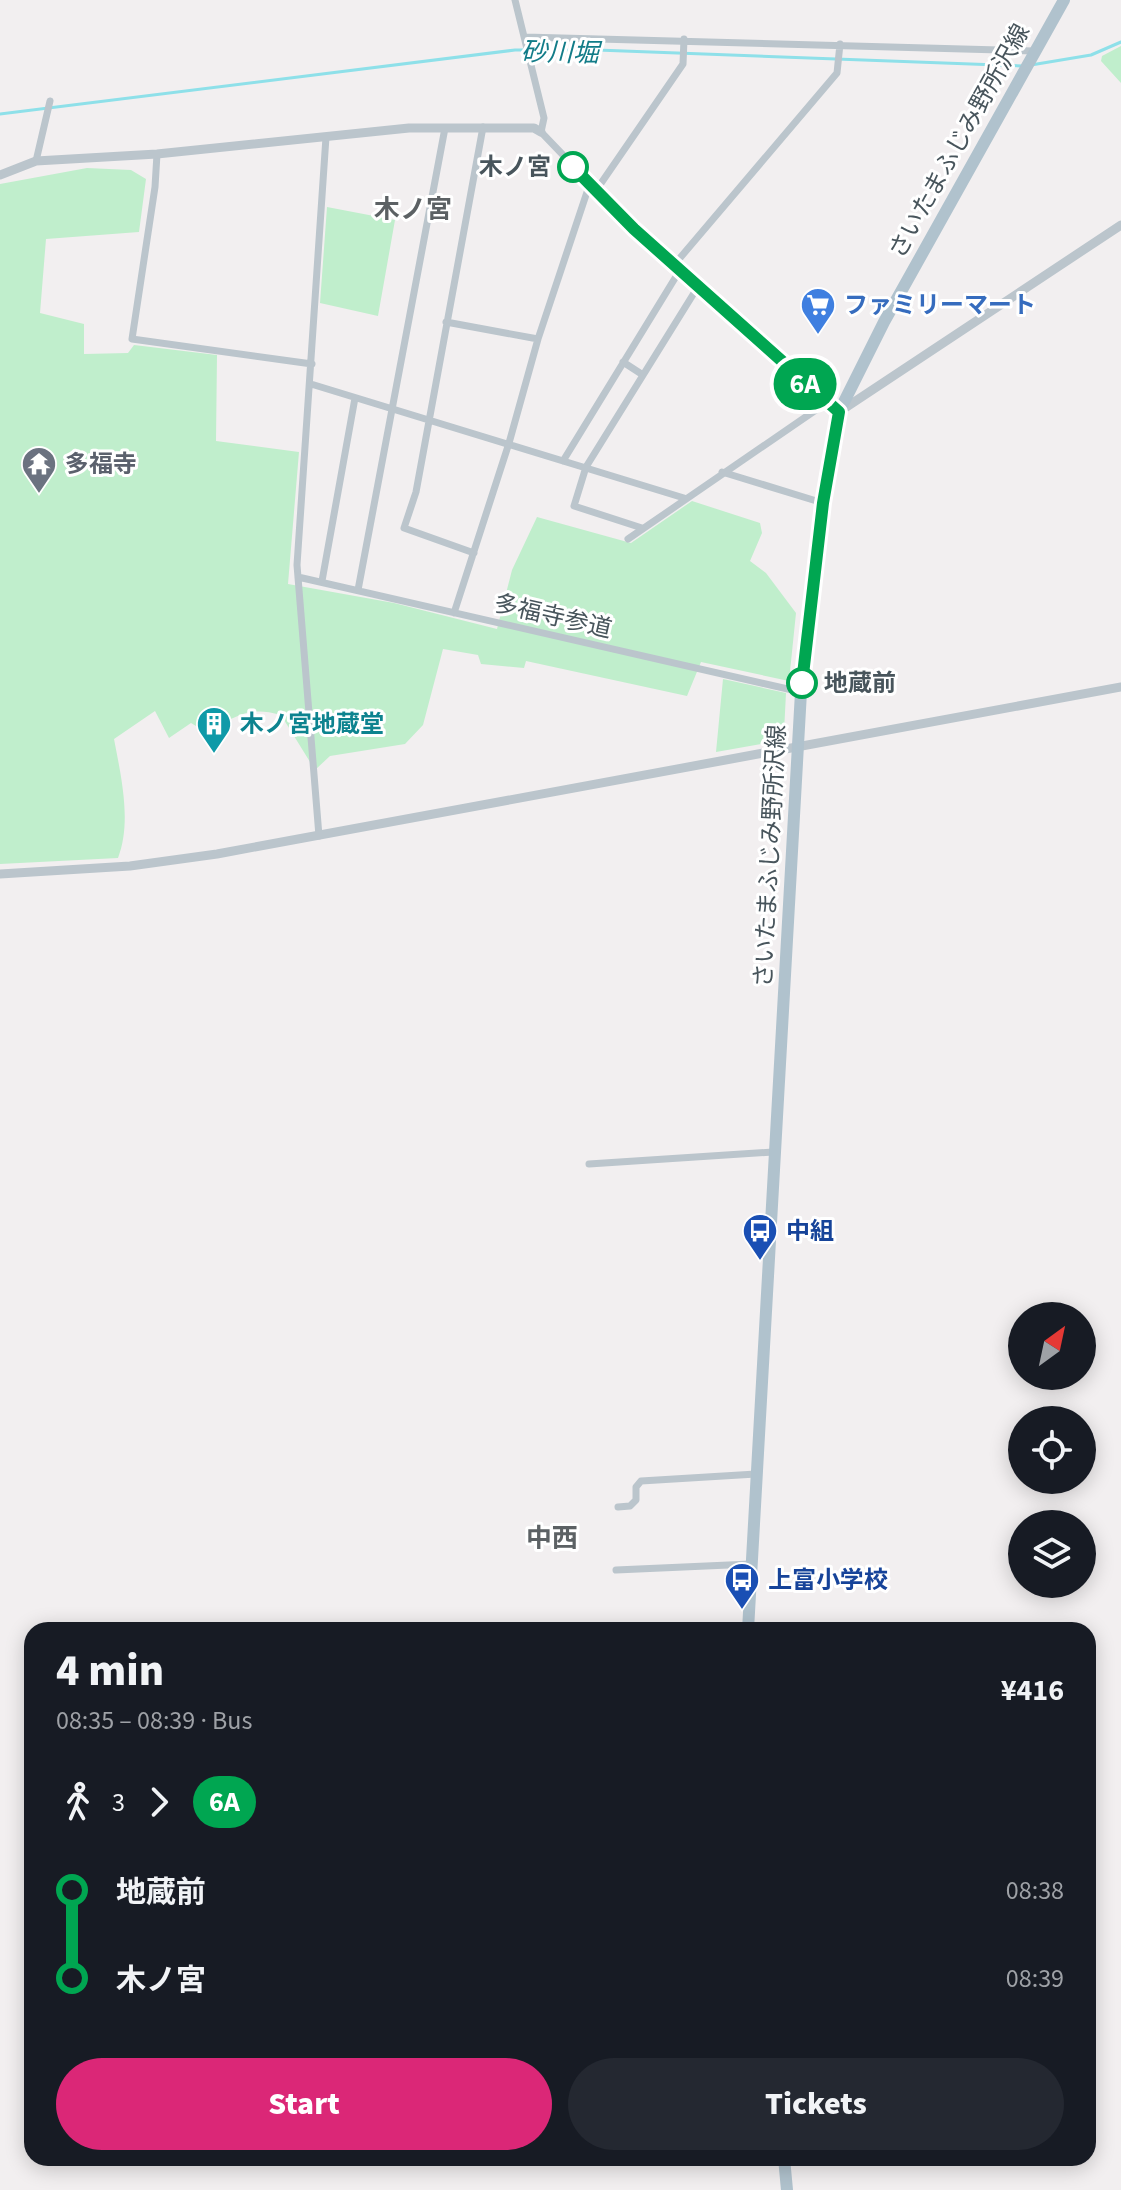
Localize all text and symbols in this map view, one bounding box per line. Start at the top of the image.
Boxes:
street label: さいたまふじみ野所沢線 [880,18,1039,265]
water label: 砂川堀 [521,33,603,72]
place label: 木ノ宮 [479,150,551,185]
marker: 木ノ宮 [558,152,588,182]
district label: 木ノ宮 [374,191,452,228]
supermarket icon: ファミリーマート [799,286,837,336]
place label: ファミリーマート [844,288,1036,323]
line badge: 6A [769,358,841,410]
text: 6A [790,364,820,404]
temple icon: 多福寺 [20,445,58,495]
place label: 多福寺 [65,447,137,482]
street label: 多福寺参道 [490,586,615,647]
place label: 地蔵前 [824,666,896,701]
marker: 地蔵前 [787,668,817,698]
building icon: 木ノ宮地蔵堂 [195,705,233,755]
place label: 木ノ宮地蔵堂 [240,707,384,742]
street label: さいたまふじみ野所沢線 [746,724,795,988]
bus stop icon: 中組 [741,1212,779,1262]
place label: 中組 [786,1214,834,1249]
north arrow [1008,1302,1096,1390]
map controls [1008,1302,1096,1598]
button: locate [1008,1406,1096,1494]
button: layers [1008,1510,1096,1598]
district label: 中西 [526,1520,578,1557]
bus stop icon: 上富小学校 [723,1561,761,1611]
place label: 上富小学校 [768,1563,888,1598]
text: 4 min [56,1640,164,1703]
text: ¥416 [1001,1669,1064,1712]
text: 08:35 – 08:39 · Bus [56,1702,252,1739]
icon: walk [56,1780,100,1824]
icon: forward [137,1780,181,1824]
text: 6A [209,1782,240,1822]
text: 3 [112,1784,125,1821]
text: 地蔵前 [116,1871,206,1914]
text: 08:38 [1006,1872,1064,1909]
text: 木ノ宮 [116,1959,206,2002]
text: 08:39 [1006,1960,1064,1997]
button: Start [56,2058,552,2150]
button: Tickets [568,2058,1064,2150]

